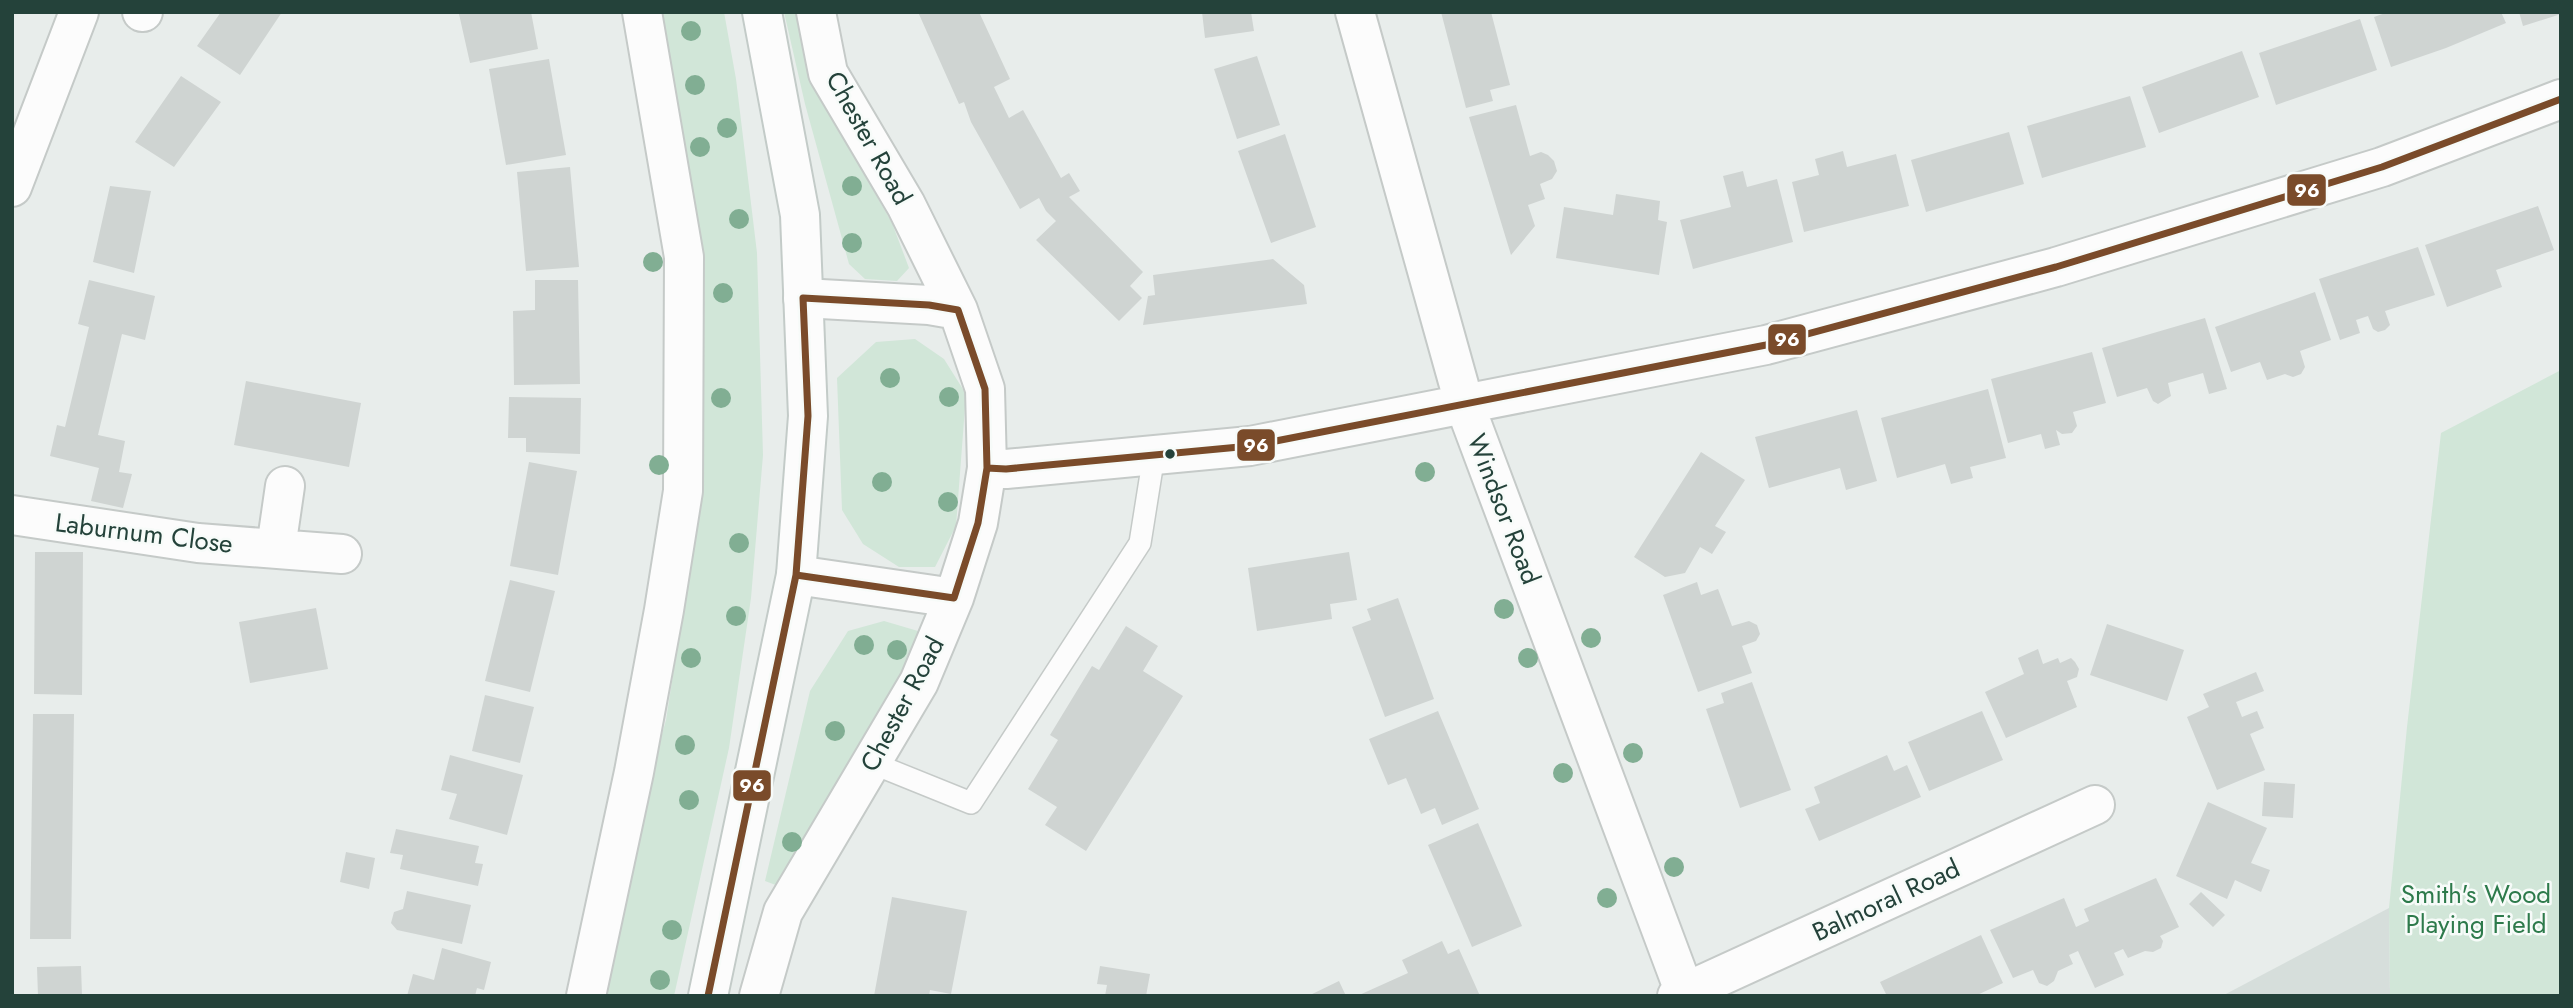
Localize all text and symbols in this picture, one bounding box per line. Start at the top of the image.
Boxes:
street label: Chester Road [817,64,921,212]
line badge: 96 [2286,173,2327,207]
text: 96 [2294,177,2320,204]
line badge: 96 [1767,323,1807,356]
text: 96 [1774,326,1800,353]
line badge: 96 [1236,428,1276,462]
street label: Windsor Road [1458,428,1550,590]
text: 96 [1243,432,1269,459]
unlabelled marker [1163,447,1177,461]
street label: Laburnum Close [53,503,235,563]
street label: Chester Road [851,630,953,778]
line badge: 96 [732,769,772,802]
text: 96 [739,772,765,799]
street label: Balmoral Road [1806,849,1966,951]
park label: Smith's Wood Playing Field [2401,875,2551,943]

